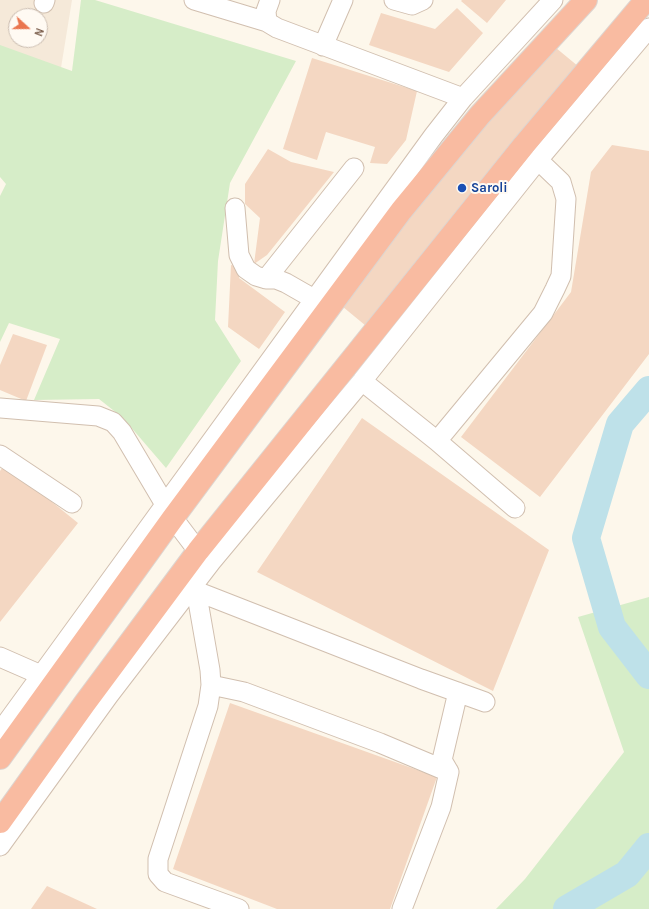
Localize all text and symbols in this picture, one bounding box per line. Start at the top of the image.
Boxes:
north arrow [8,8,48,48]
text: N [31,26,46,38]
place label: Saroli [471,180,508,196]
marker: Saroli [456,182,468,194]

